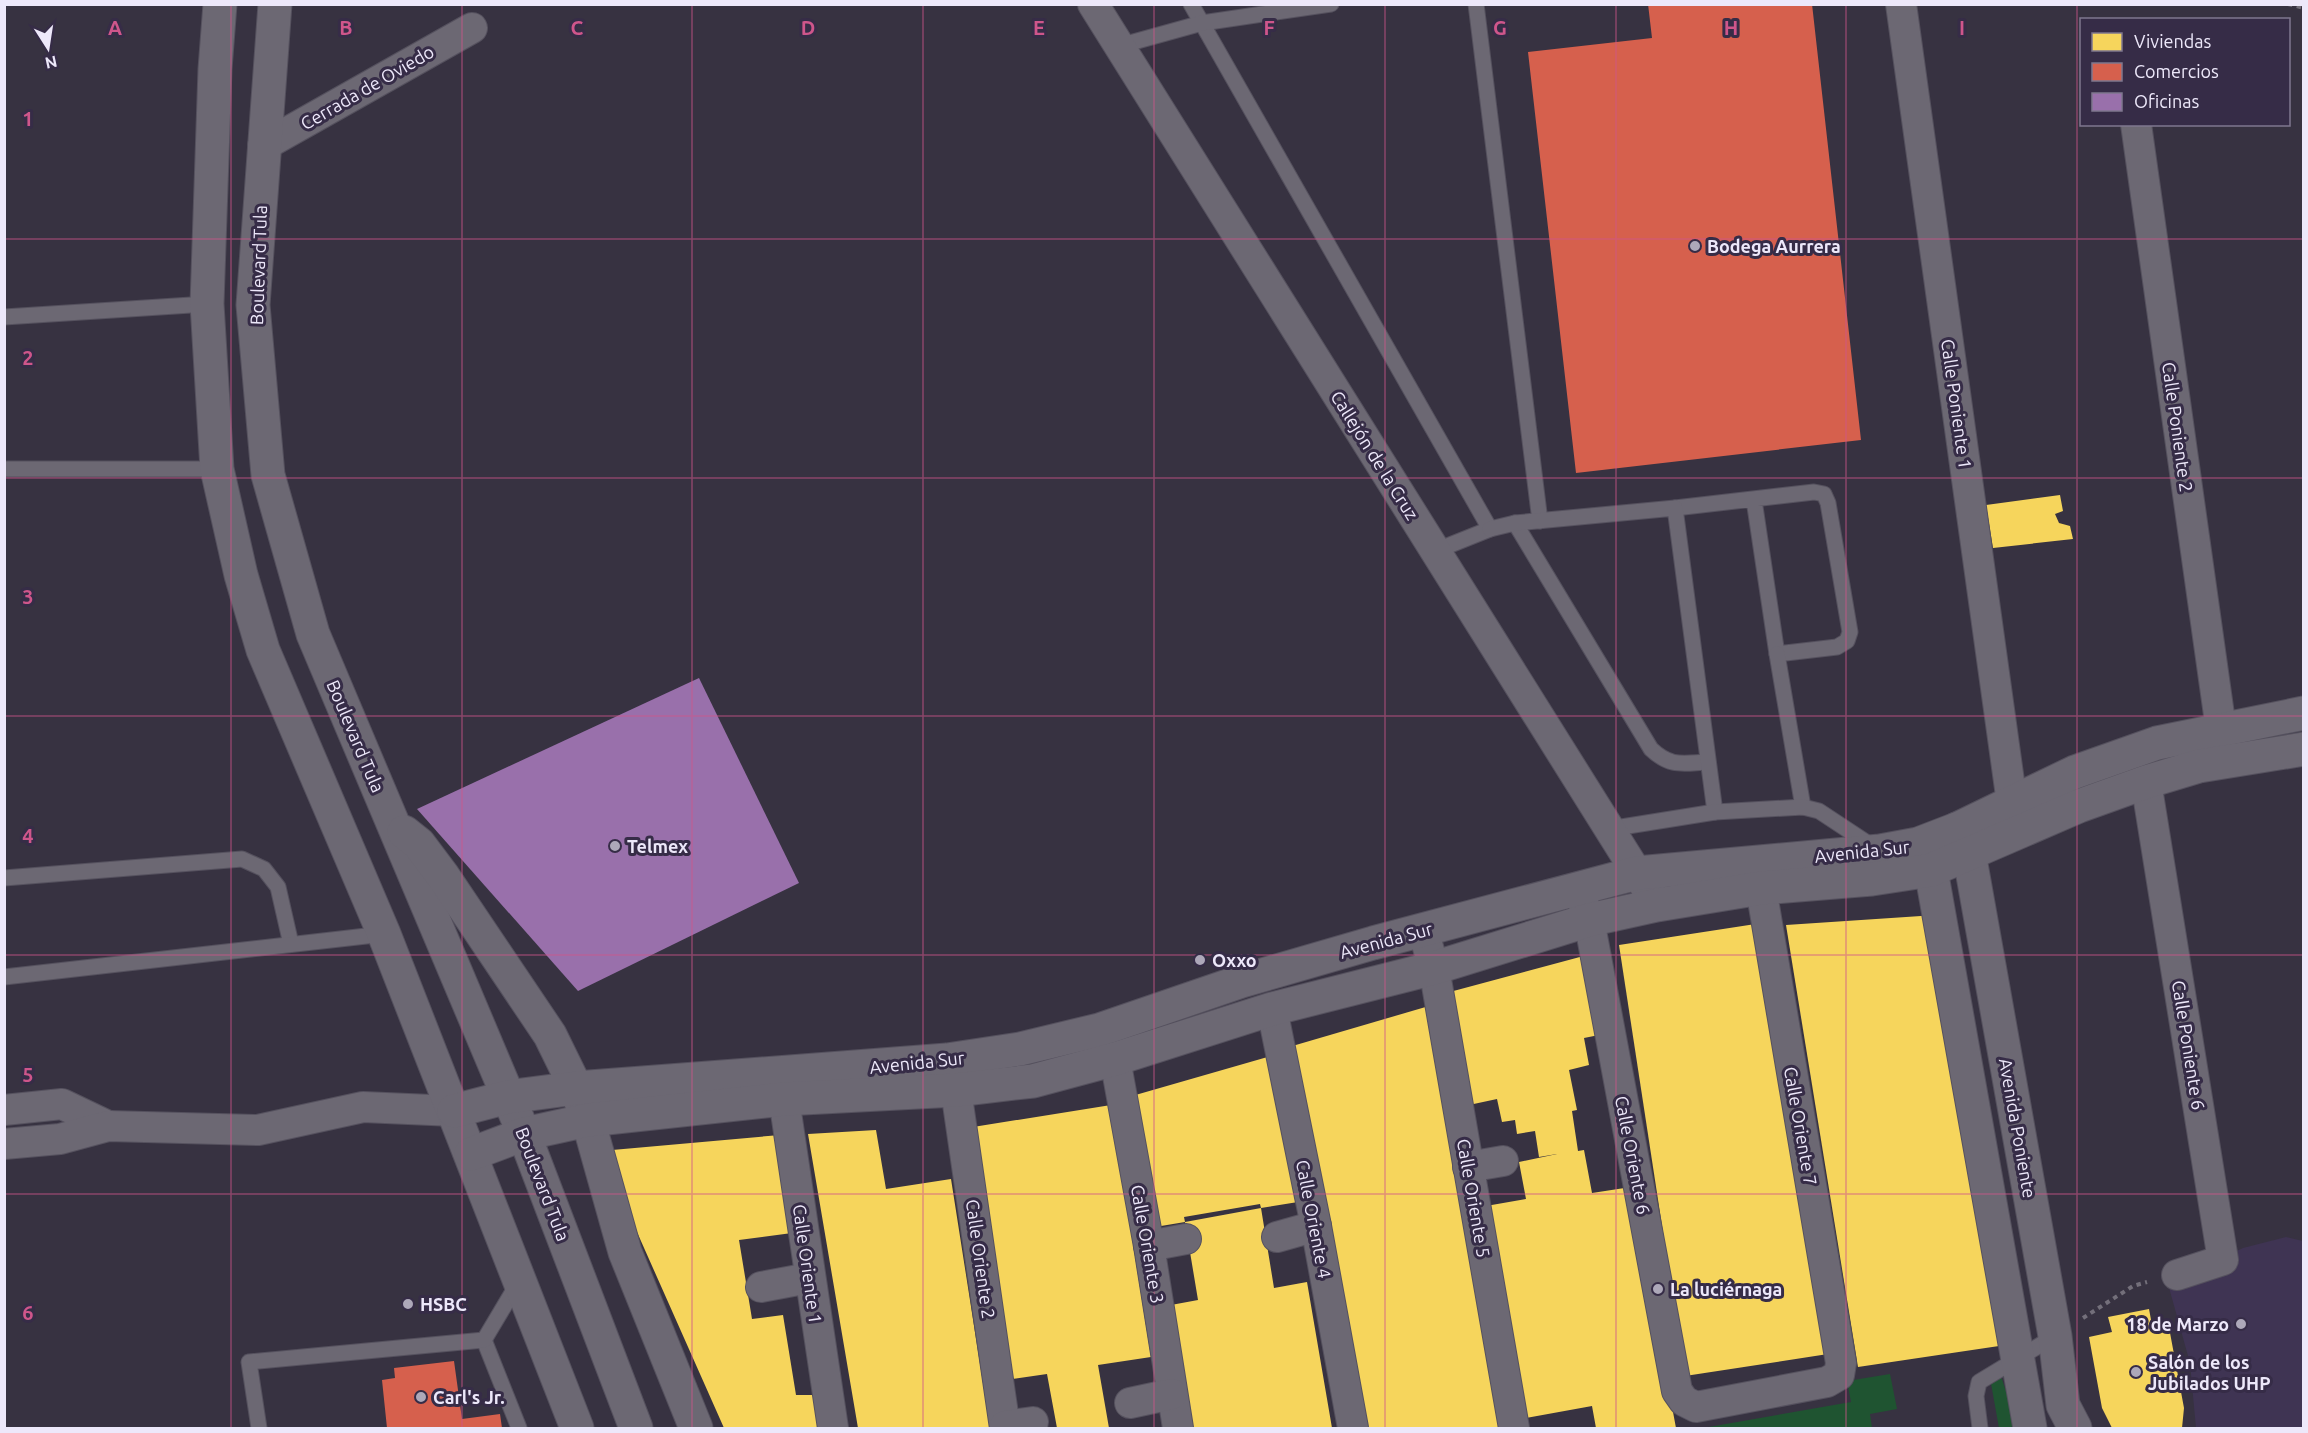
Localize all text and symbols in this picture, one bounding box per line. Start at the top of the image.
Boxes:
text: A [108,16,122,39]
text: B [339,16,353,39]
text: C [571,16,584,39]
text: D [801,16,815,39]
text: E [1033,16,1045,39]
text: F [1263,16,1275,39]
text: G [1493,16,1507,39]
text: H [1724,16,1738,39]
text: I [1959,16,1965,39]
north arrow [18,18,78,78]
legend [2080,18,2290,126]
text: Viviendas [2134,31,2211,51]
street label: Cerrada de Oviedo [297,41,437,133]
text: N [43,53,59,73]
text: Comercios [2134,61,2219,81]
text: Oficinas [2134,91,2199,111]
text: 1 [22,107,34,130]
street label: Boulevard Tula [246,205,270,325]
place label: Bodega Aurrera [1707,236,1841,256]
marker: Bodega Aurrera [1688,239,1702,253]
street label: Calle Poniente 1 [1938,338,1976,470]
text: 2 [22,346,34,369]
street label: Calle Poniente 2 [2159,361,2197,493]
street label: Callejón de la Cruz [1327,387,1423,523]
text: 3 [22,585,34,608]
street label: Boulevard Tula [323,677,389,795]
text: 4 [22,824,34,847]
place label: Telmex [627,836,688,856]
street label: Avenida Sur [1814,836,1911,866]
marker: Telmex [608,839,622,853]
street label: Avenida Sur [1337,918,1435,962]
place label: Oxxo [1212,950,1257,970]
marker: Oxxo [1193,953,1207,967]
street label: Calle Poniente 6 [2169,979,2209,1111]
street label: Avenida Sur [869,1047,966,1077]
street label: Avenida Poniente [1996,1057,2040,1199]
text: 5 [22,1063,34,1086]
street label: Calle Oriente 7 [1781,1065,1821,1187]
street label: Calle Oriente 6 [1612,1094,1654,1216]
street label: Boulevard Tula [512,1124,574,1244]
street label: Calle Oriente 5 [1454,1137,1494,1259]
street label: Calle Oriente 4 [1293,1158,1335,1280]
street label: Calle Oriente 3 [1128,1183,1168,1305]
street label: Calle Oriente 2 [963,1198,999,1320]
street label: Calle Oriente 1 [790,1203,826,1325]
place label: La luciérnaga [1670,1279,1782,1299]
marker: La luciérnaga [1651,1282,1665,1296]
place label: HSBC [420,1294,467,1314]
marker: HSBC [401,1297,415,1311]
text: 6 [22,1301,34,1324]
place label: 18 de Marzo [2126,1314,2229,1334]
marker: 18 de Marzo [2234,1317,2248,1331]
place label: Salón de los Jubilados UHP [2148,1352,2271,1393]
marker: Salón de los Jubilados UHP [2129,1365,2143,1379]
place label: Carl's Jr. [433,1387,505,1407]
marker: Carl's Jr. [414,1390,428,1404]

